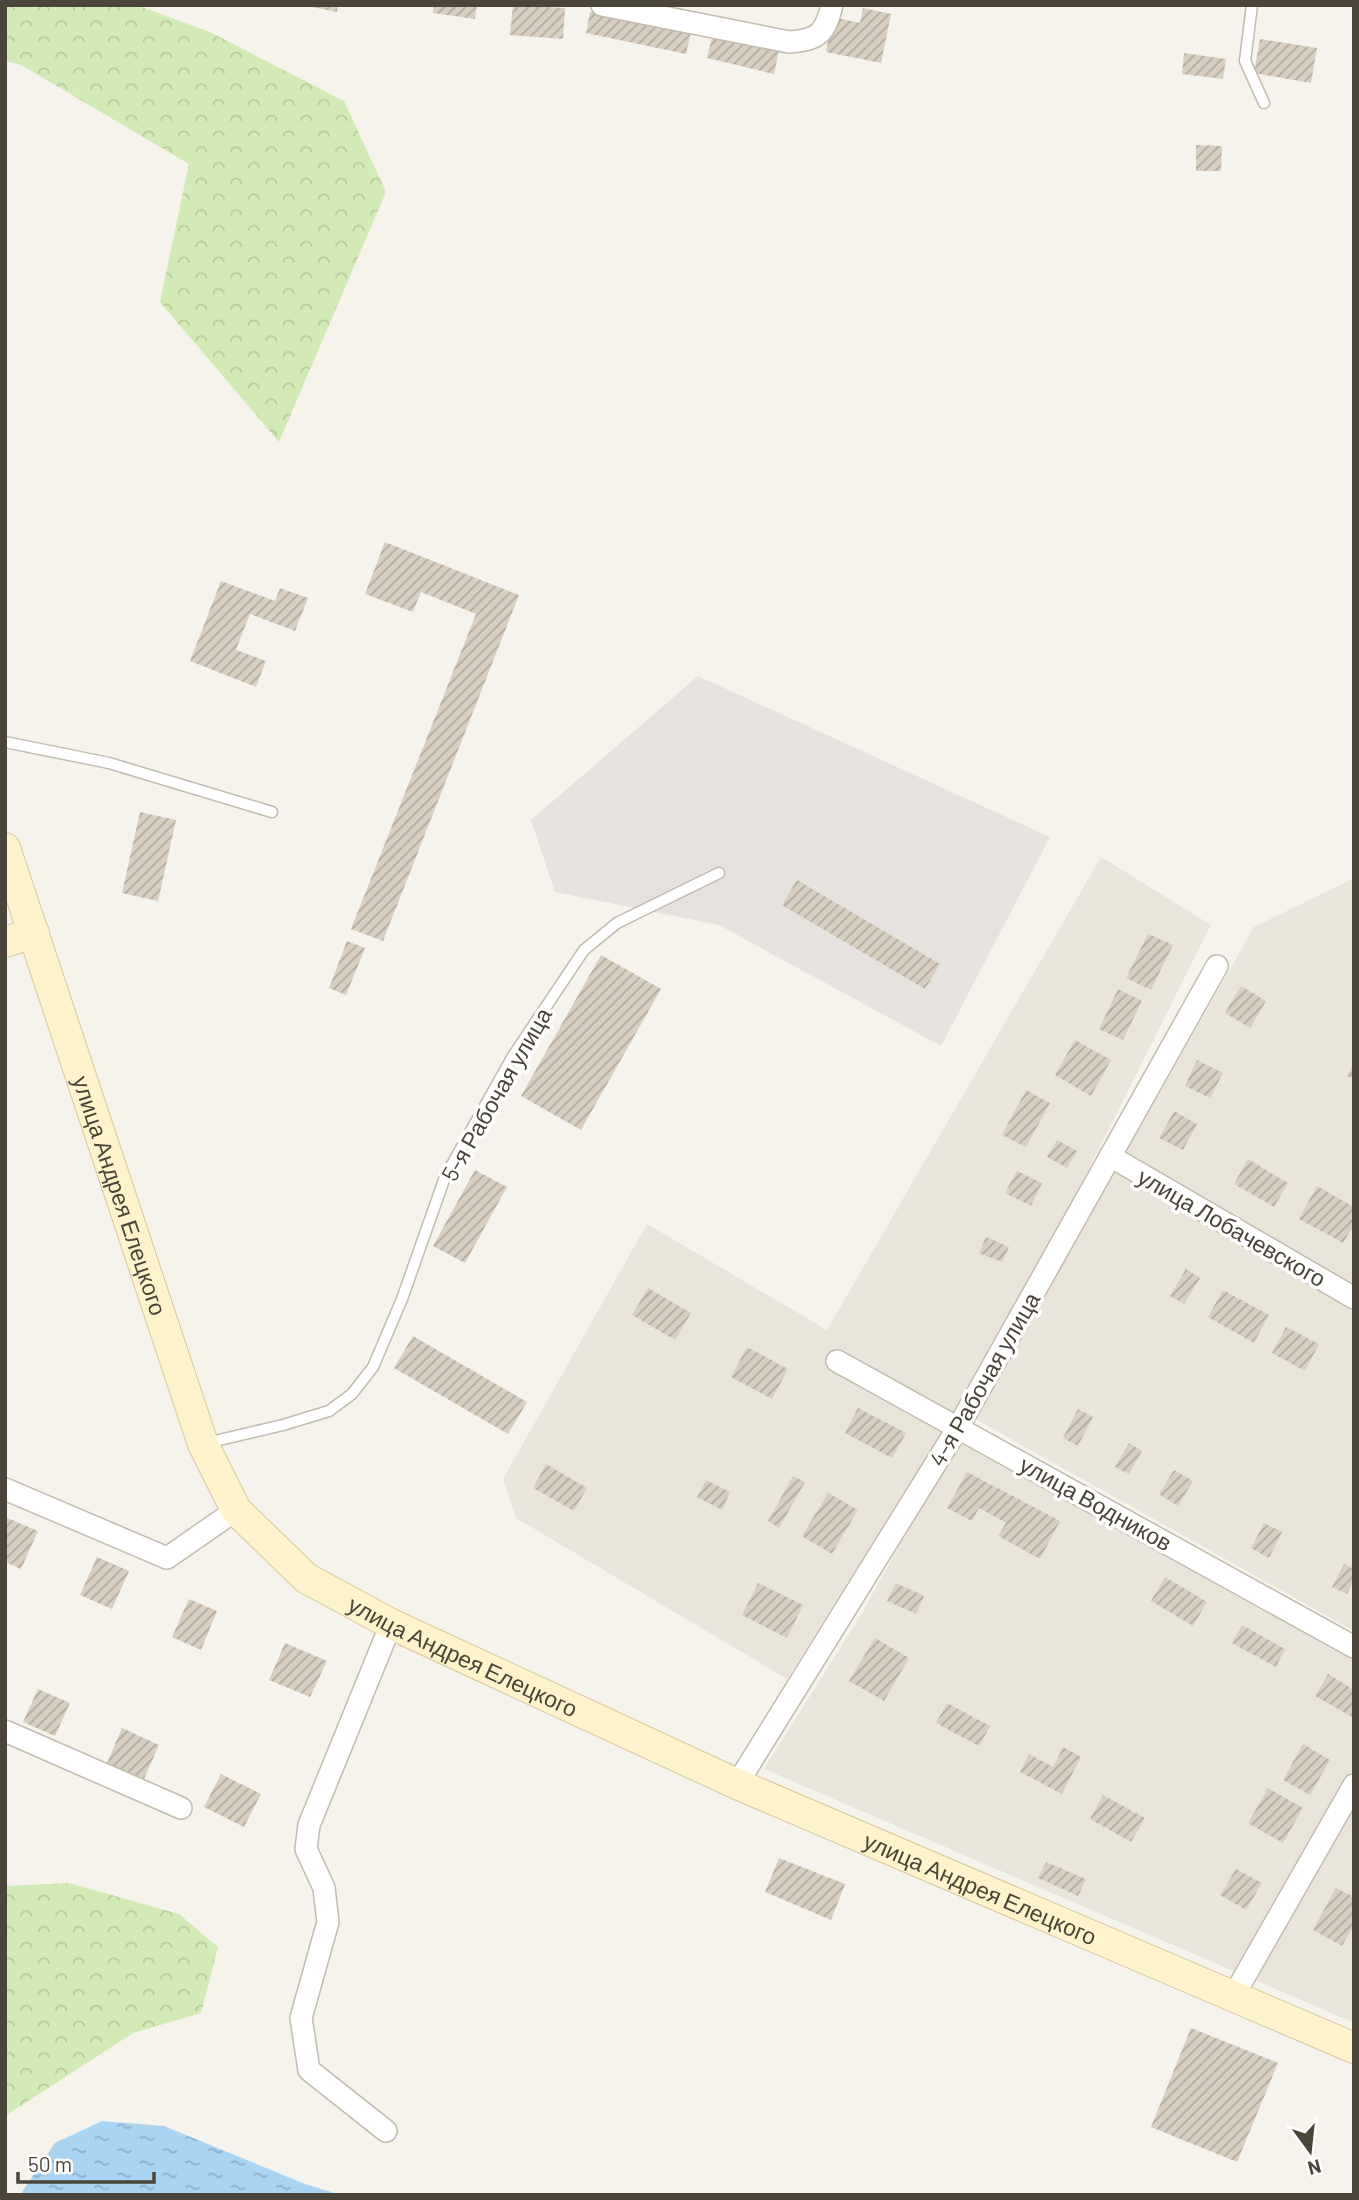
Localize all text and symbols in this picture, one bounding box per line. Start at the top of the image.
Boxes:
street label: 5-я Рабочая улица [435,1002,557,1186]
street label: улица Андрея Елецкого [68,1072,173,1319]
street label: улица Лобачевского [1133,1162,1331,1292]
street label: 4-я Рабочая улица [923,1287,1045,1471]
street label: улица Водников [1015,1450,1177,1556]
street label: улица Андрея Елецкого [344,1590,582,1722]
street label: улица Андрея Елецкого [860,1826,1101,1950]
north arrow [1275,2116,1345,2186]
scale bar [18,2140,154,2184]
text: 50 m [28,2151,72,2176]
text: N [1305,2155,1324,2181]

